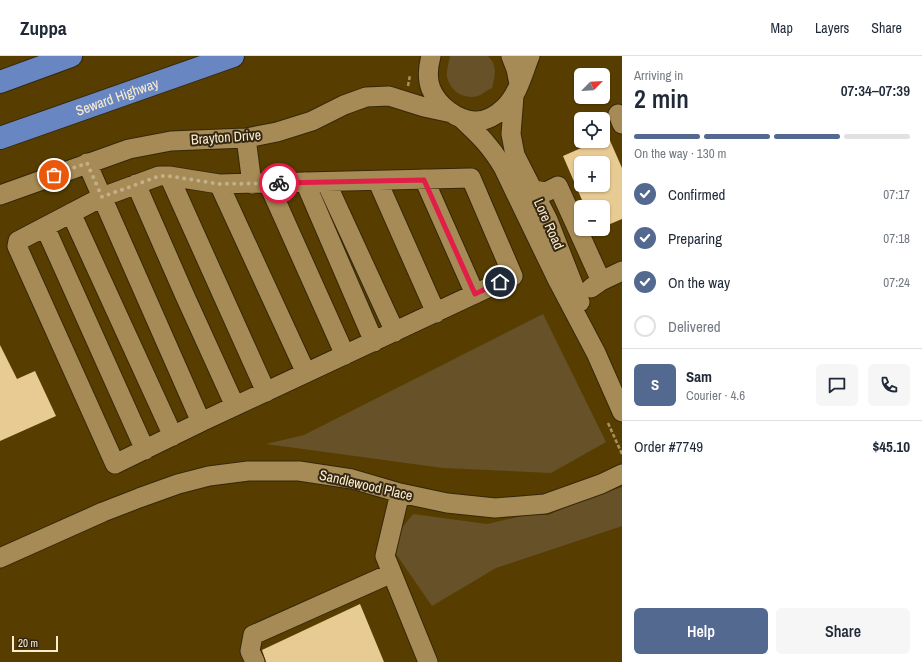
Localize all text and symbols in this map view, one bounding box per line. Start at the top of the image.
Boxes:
text: Zuppa [20,15,67,41]
text: Map [771,19,793,37]
text: Layers [815,19,849,37]
text: Share [871,19,902,37]
text: Arriving in [634,67,683,84]
north arrow [574,68,610,104]
map controls [574,68,610,236]
street label: Seward Highway [73,74,161,120]
text: 07:34–07:39 [841,80,910,101]
text: 2 min [634,81,689,116]
button: locate [574,112,610,148]
street label: Brayton Drive [190,126,262,148]
text: On the way · 130 m [634,145,726,162]
button: + [574,156,610,192]
pin [37,158,71,192]
courier [259,163,299,203]
icon: bag [43,164,65,186]
icon: bike [268,172,290,194]
icon: check [634,183,656,205]
text: Confirmed [668,184,725,205]
text: 07:17 [883,186,910,203]
street label: Lore Road [530,196,568,252]
button: − [574,200,610,236]
icon: check [634,227,656,249]
text: Preparing [668,228,722,249]
text: 07:18 [883,230,910,247]
pin [483,265,517,299]
icon: home [489,271,511,293]
icon: check [634,271,656,293]
text: On the way [668,272,730,293]
text: 07:24 [883,274,910,291]
text: Delivered [668,316,721,337]
button: chat [816,364,858,406]
button: phone [868,364,910,406]
text: Sam [686,366,712,387]
text: S [651,374,659,395]
text: Courier · 4.6 [686,387,745,404]
text: Order #7749 [634,436,703,457]
text: $45.10 [872,436,910,457]
street label: Sandlewood Place [318,466,414,504]
button: Help [634,608,768,654]
button: Share [776,608,910,654]
scale bar [12,634,58,653]
text: 20 m [18,636,38,650]

